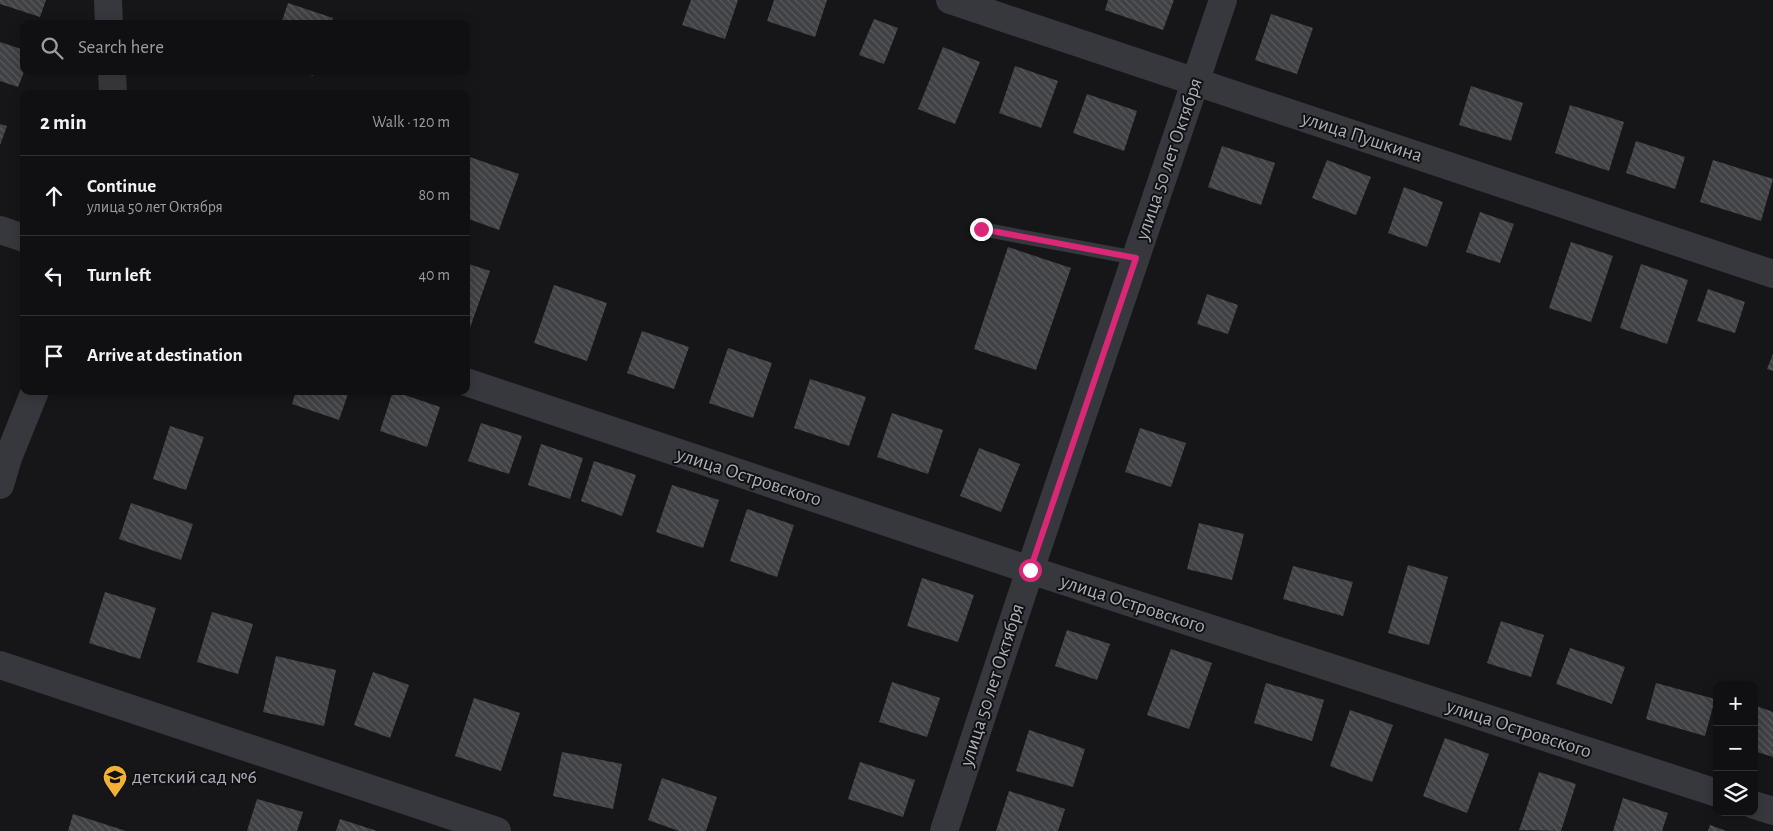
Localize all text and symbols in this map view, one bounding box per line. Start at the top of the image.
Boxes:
search box [20,20,470,75]
icon: search [38,34,66,62]
text: Search here [78,38,164,57]
street label: улица 50 лет Октября [1132,75,1206,243]
street label: улица Пушкина [1298,108,1425,166]
text: 2 min [40,112,87,133]
text: Walk · 120 m [372,114,450,130]
text: Continue [87,177,156,196]
icon: ahead [40,182,68,210]
text: 80 m [419,187,450,203]
text: улица 50 лет Октября [87,199,223,215]
route end [970,218,993,241]
icon: left [40,262,68,290]
text: Turn left [87,266,151,285]
text: 40 m [418,267,450,283]
icon: arrive [40,342,68,370]
text: Arrive at destination [87,346,243,365]
street label: улица Островского [673,444,824,510]
route start [1019,559,1042,582]
street label: улица Островского [1057,571,1208,637]
street label: улица 50 лет Октября [956,601,1028,770]
map controls [1713,681,1758,816]
button: + [1713,681,1758,726]
street label: улица Островского [1443,696,1594,762]
button: − [1713,726,1758,771]
school or university icon: детский сад №6 [102,764,128,798]
place label: детский сад №6 [132,767,257,787]
button: layers [1713,771,1758,816]

